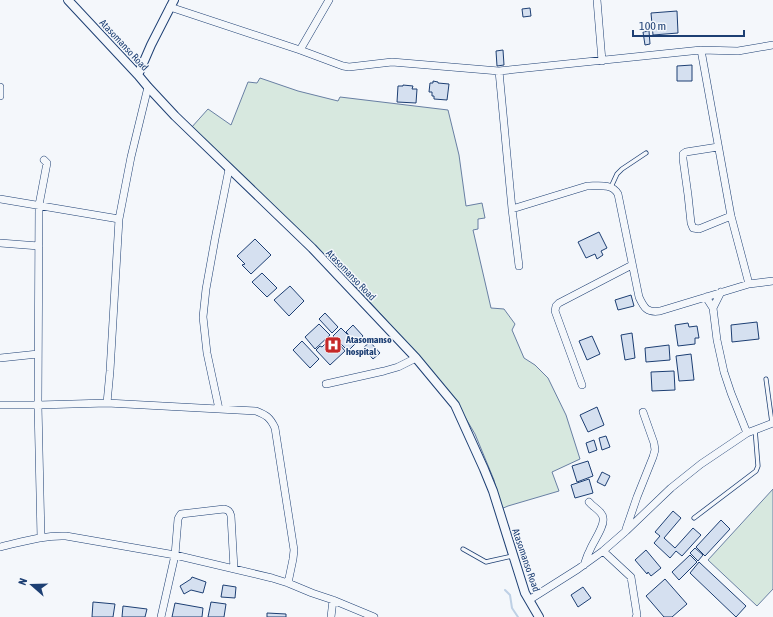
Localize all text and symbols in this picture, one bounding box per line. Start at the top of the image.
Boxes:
scale bar [633,12,744,38]
street label: Atasomanso Road [97,17,151,73]
text: 100 m [639,19,666,33]
street label: Atasomanso Road [324,247,378,303]
place label: Atasomanso hospital [345,334,392,357]
hospital icon: Atasomanso hospital [323,335,343,355]
street label: Atasomanso Road [510,527,542,593]
north arrow [12,565,52,605]
text: N [16,576,29,587]

